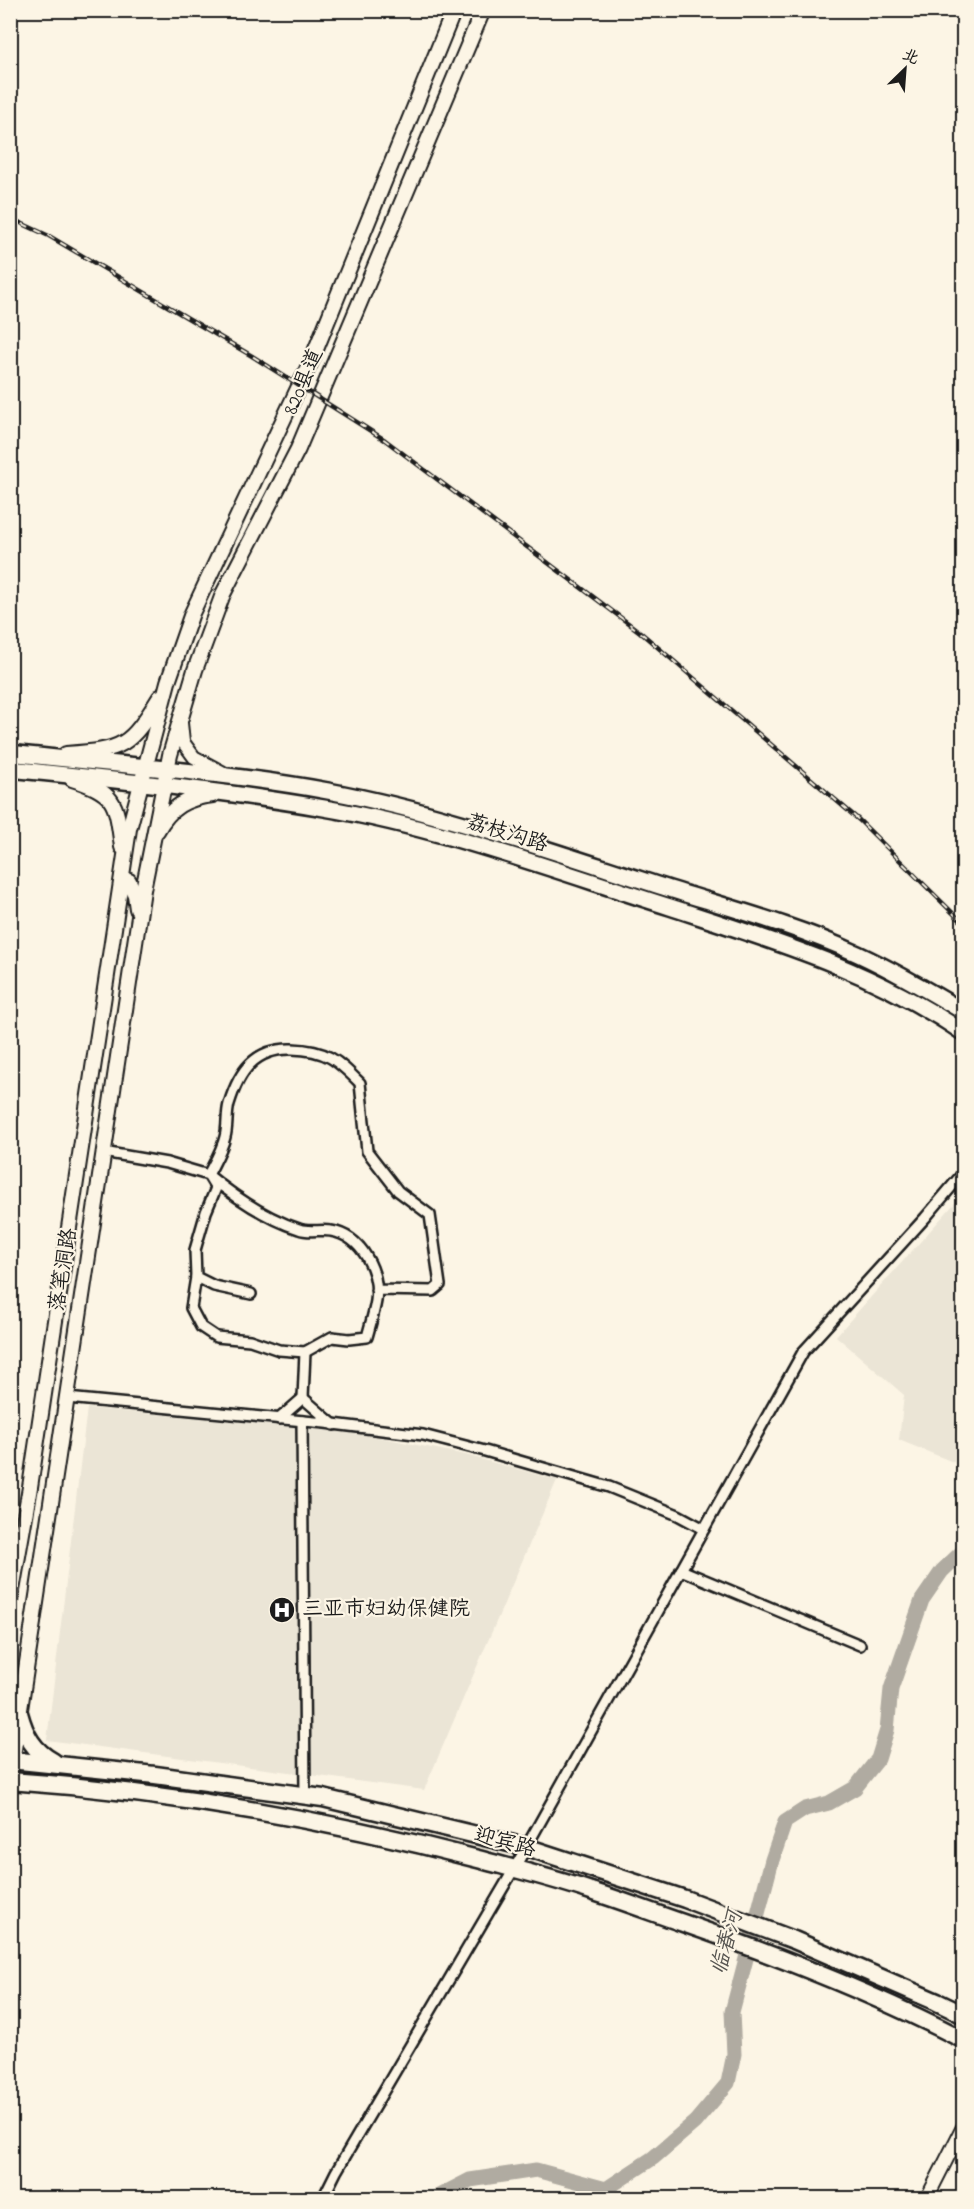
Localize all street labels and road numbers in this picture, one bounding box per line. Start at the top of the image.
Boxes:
street label: 820县道 [277,344,331,420]
street label: 荔枝沟路 [462,807,552,861]
street label: 落笔洞路 [43,1226,85,1314]
street label: 迎宾路 [471,1820,539,1866]

